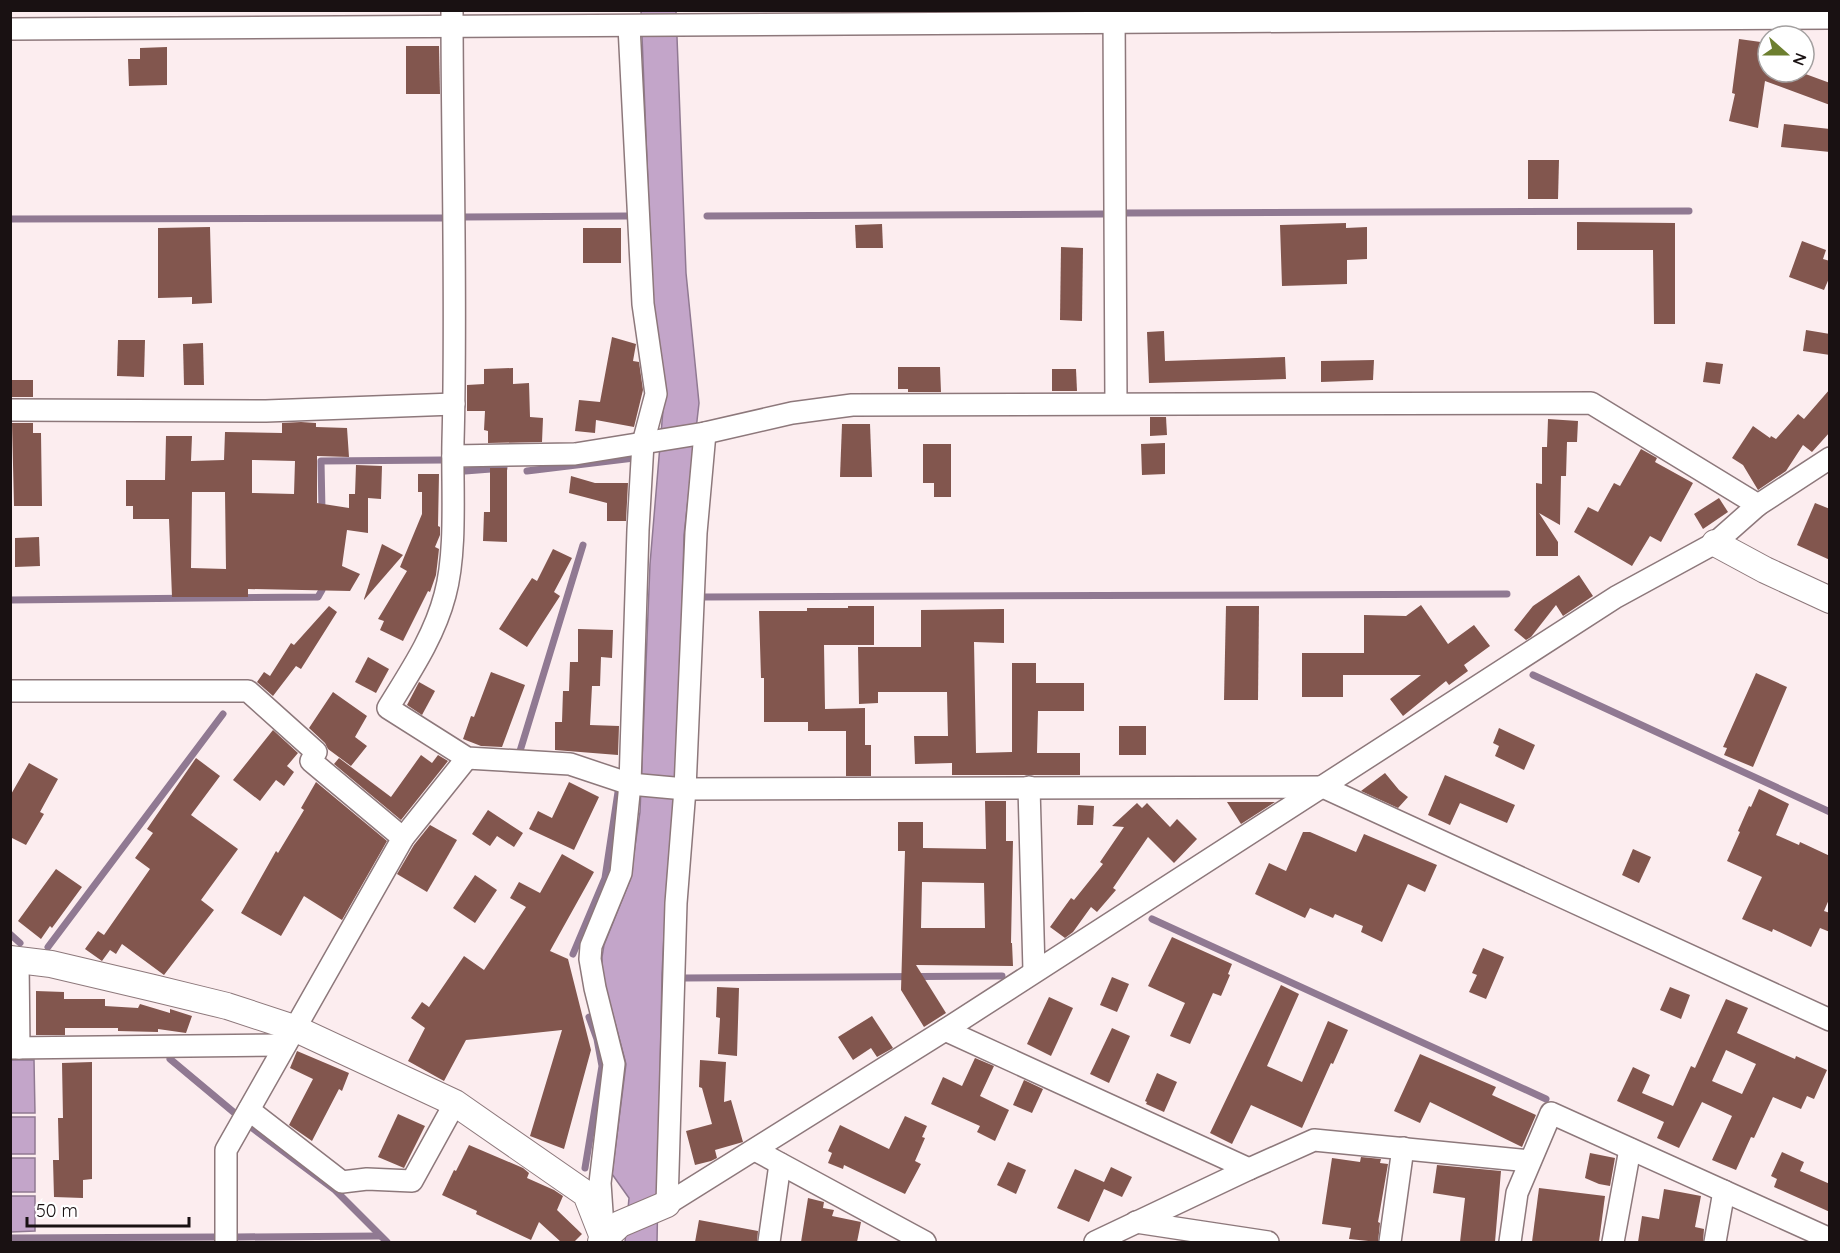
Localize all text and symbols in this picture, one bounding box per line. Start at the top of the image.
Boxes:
north arrow [1756,24,1816,84]
text: N [1789,50,1811,68]
scale bar [27,1190,189,1228]
text: 50 m [36,1199,78,1222]

